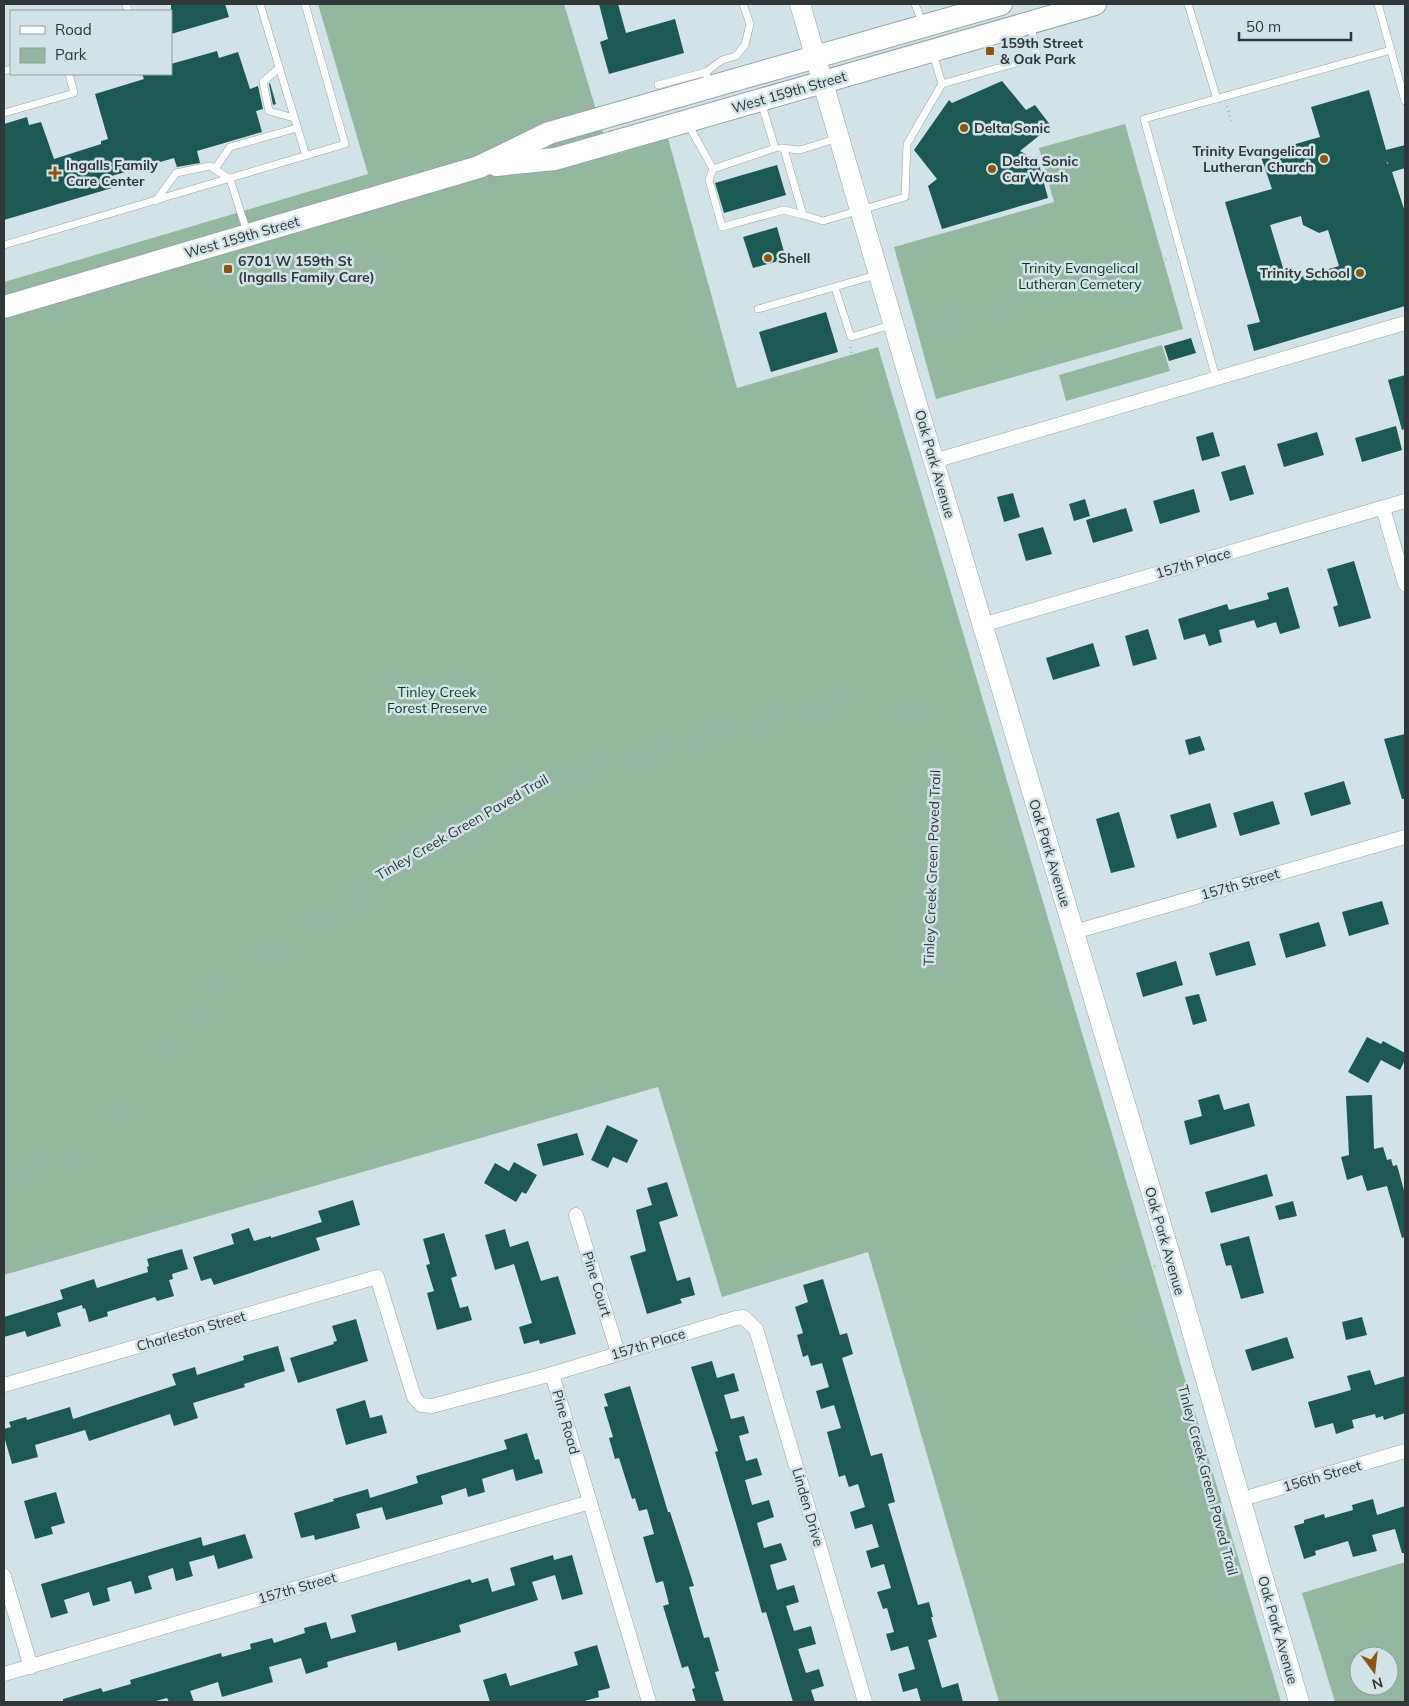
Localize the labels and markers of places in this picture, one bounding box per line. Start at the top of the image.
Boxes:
place label: 159th Street & Oak Park [1000,34,1084,68]
marker: 159th Street & Oak Park [984,45,996,57]
place label: Delta Sonic [974,119,1050,137]
marker: Delta Sonic [958,122,970,134]
place label: Trinity Evangelical Lutheran Church [1192,142,1314,176]
place label: Delta Sonic Car Wash [1002,152,1078,186]
marker: Trinity Evangelical Lutheran Church [1318,153,1330,165]
place label: Ingalls Family Care Center [66,156,158,190]
marker: Delta Sonic Car Wash [986,163,998,175]
marker: Ingalls Family Care Center [48,166,62,180]
place label: Shell [778,249,810,267]
place label: 6701 W 159th St (Ingalls Family Care) [238,252,375,286]
marker: Shell [762,252,774,264]
marker: 6701 W 159th St (Ingalls Family Care) [222,263,234,275]
place label: Trinity School [1260,264,1350,282]
marker: Trinity School [1354,267,1366,279]

